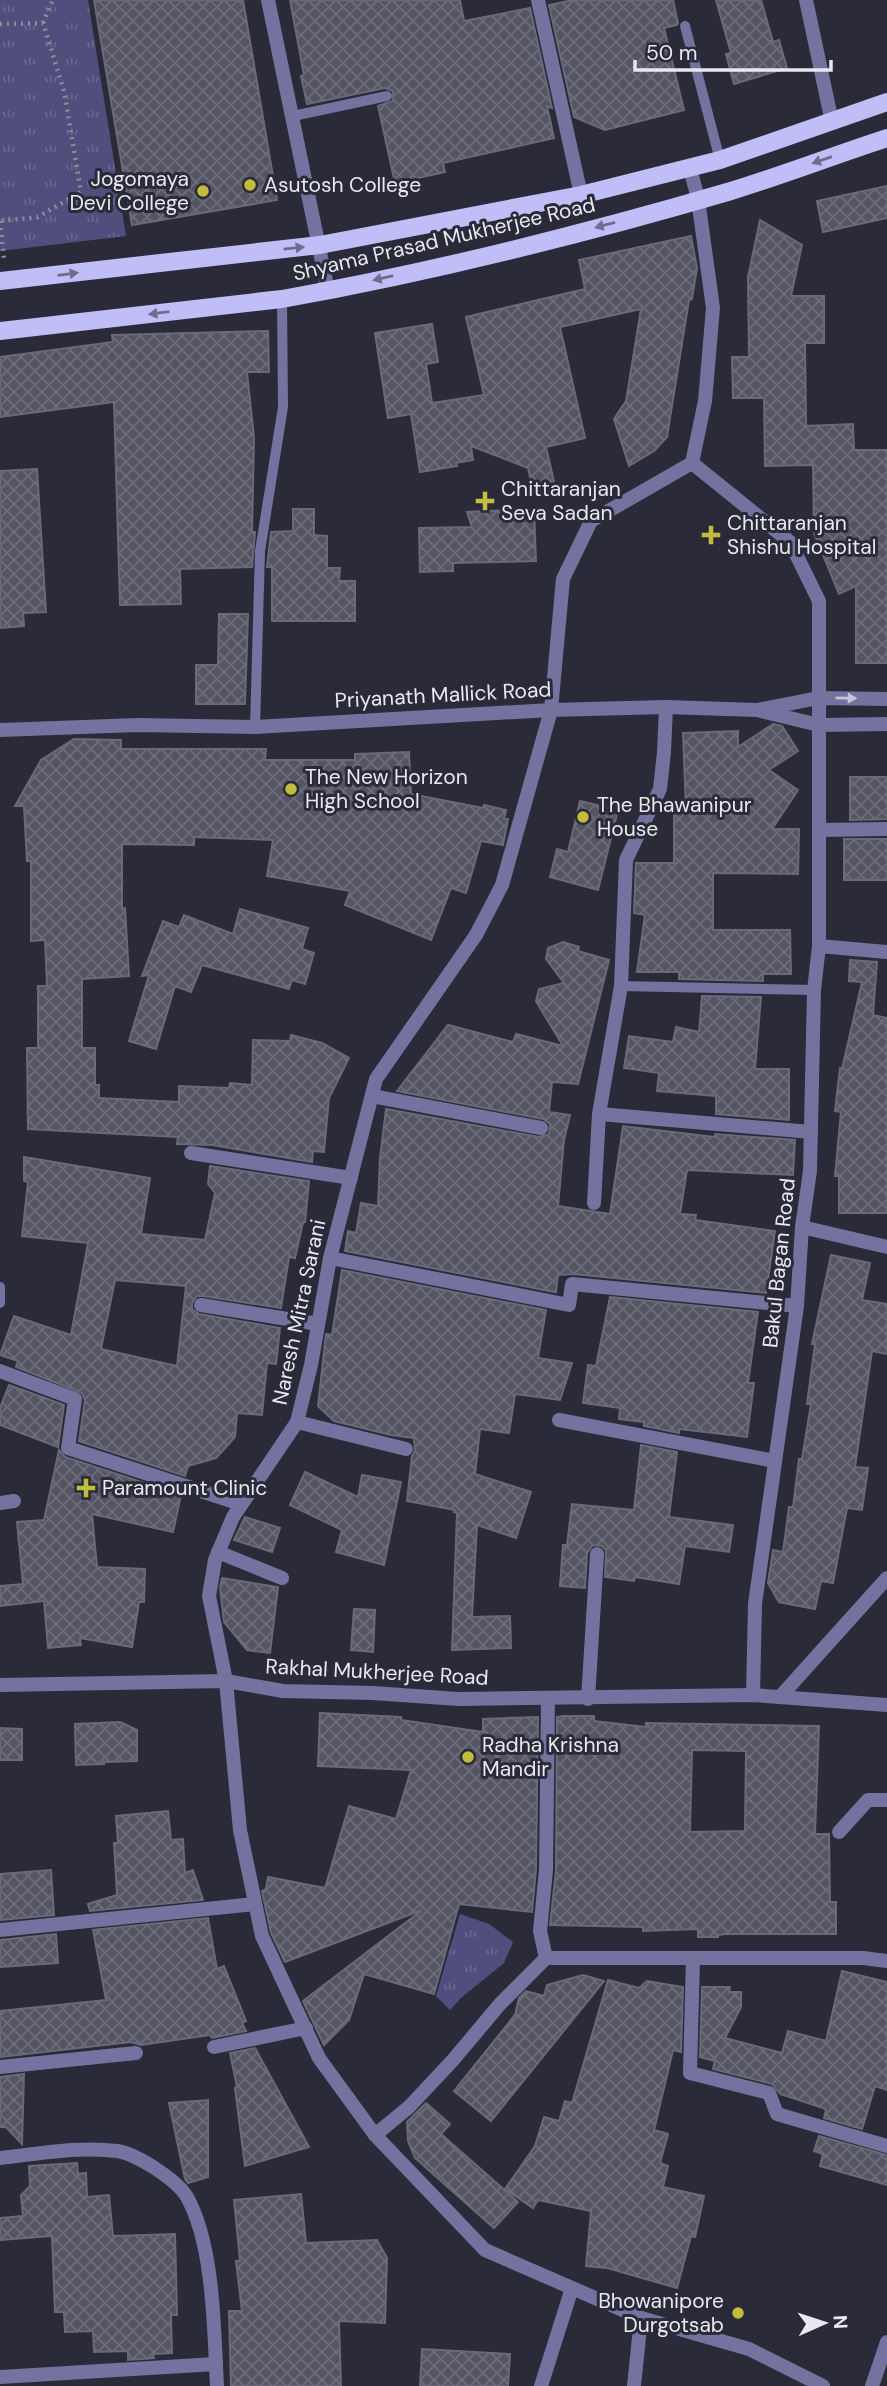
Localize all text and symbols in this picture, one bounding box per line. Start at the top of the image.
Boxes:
scale bar [635,28,831,72]
text: 50 m [646,39,697,67]
one-way arrow [812,155,833,166]
place label: Jogomaya Devi College [69,165,189,217]
place label: Asutosh College [264,171,421,199]
marker: Asutosh College [242,177,258,193]
marker: Jogomaya Devi College [195,183,211,199]
street label: Shyama Prasad Mukherjee Road [290,191,598,287]
one-way arrow [594,221,615,231]
one-way arrow [283,242,305,253]
one-way arrow [57,268,79,279]
one-way arrow [372,273,394,284]
one-way arrow [148,307,170,318]
place label: Chittaranjan Seva Sadan [501,475,621,527]
marker: Chittaranjan Seva Sadan [475,491,495,511]
place label: Chittaranjan Shishu Hospital [727,509,876,561]
marker: Chittaranjan Shishu Hospital [701,525,721,545]
street label: Priyanath Mallick Road [334,675,552,715]
one-way arrow [835,692,857,703]
place label: The New Horizon High School [305,763,468,815]
marker: The New Horizon High School [283,781,299,797]
place label: The Bhawanipur House [597,791,752,843]
marker: The Bhawanipur House [575,809,591,825]
street label: Bakul Bagan Road [756,1177,802,1349]
street label: Naresh Mitra Sarani [266,1217,332,1407]
place label: Paramount Clinic [102,1474,267,1502]
marker: Paramount Clinic [76,1478,96,1498]
street label: Rakhal Mukherjee Road [265,1652,489,1692]
place label: Radha Krishna Mandir [482,1731,619,1783]
marker: Radha Krishna Mandir [460,1749,476,1765]
place label: Bhowanipore Durgotsab [598,2287,724,2339]
north arrow [789,2288,859,2358]
marker: Bhowanipore Durgotsab [730,2305,746,2321]
text: N [828,2315,853,2330]

